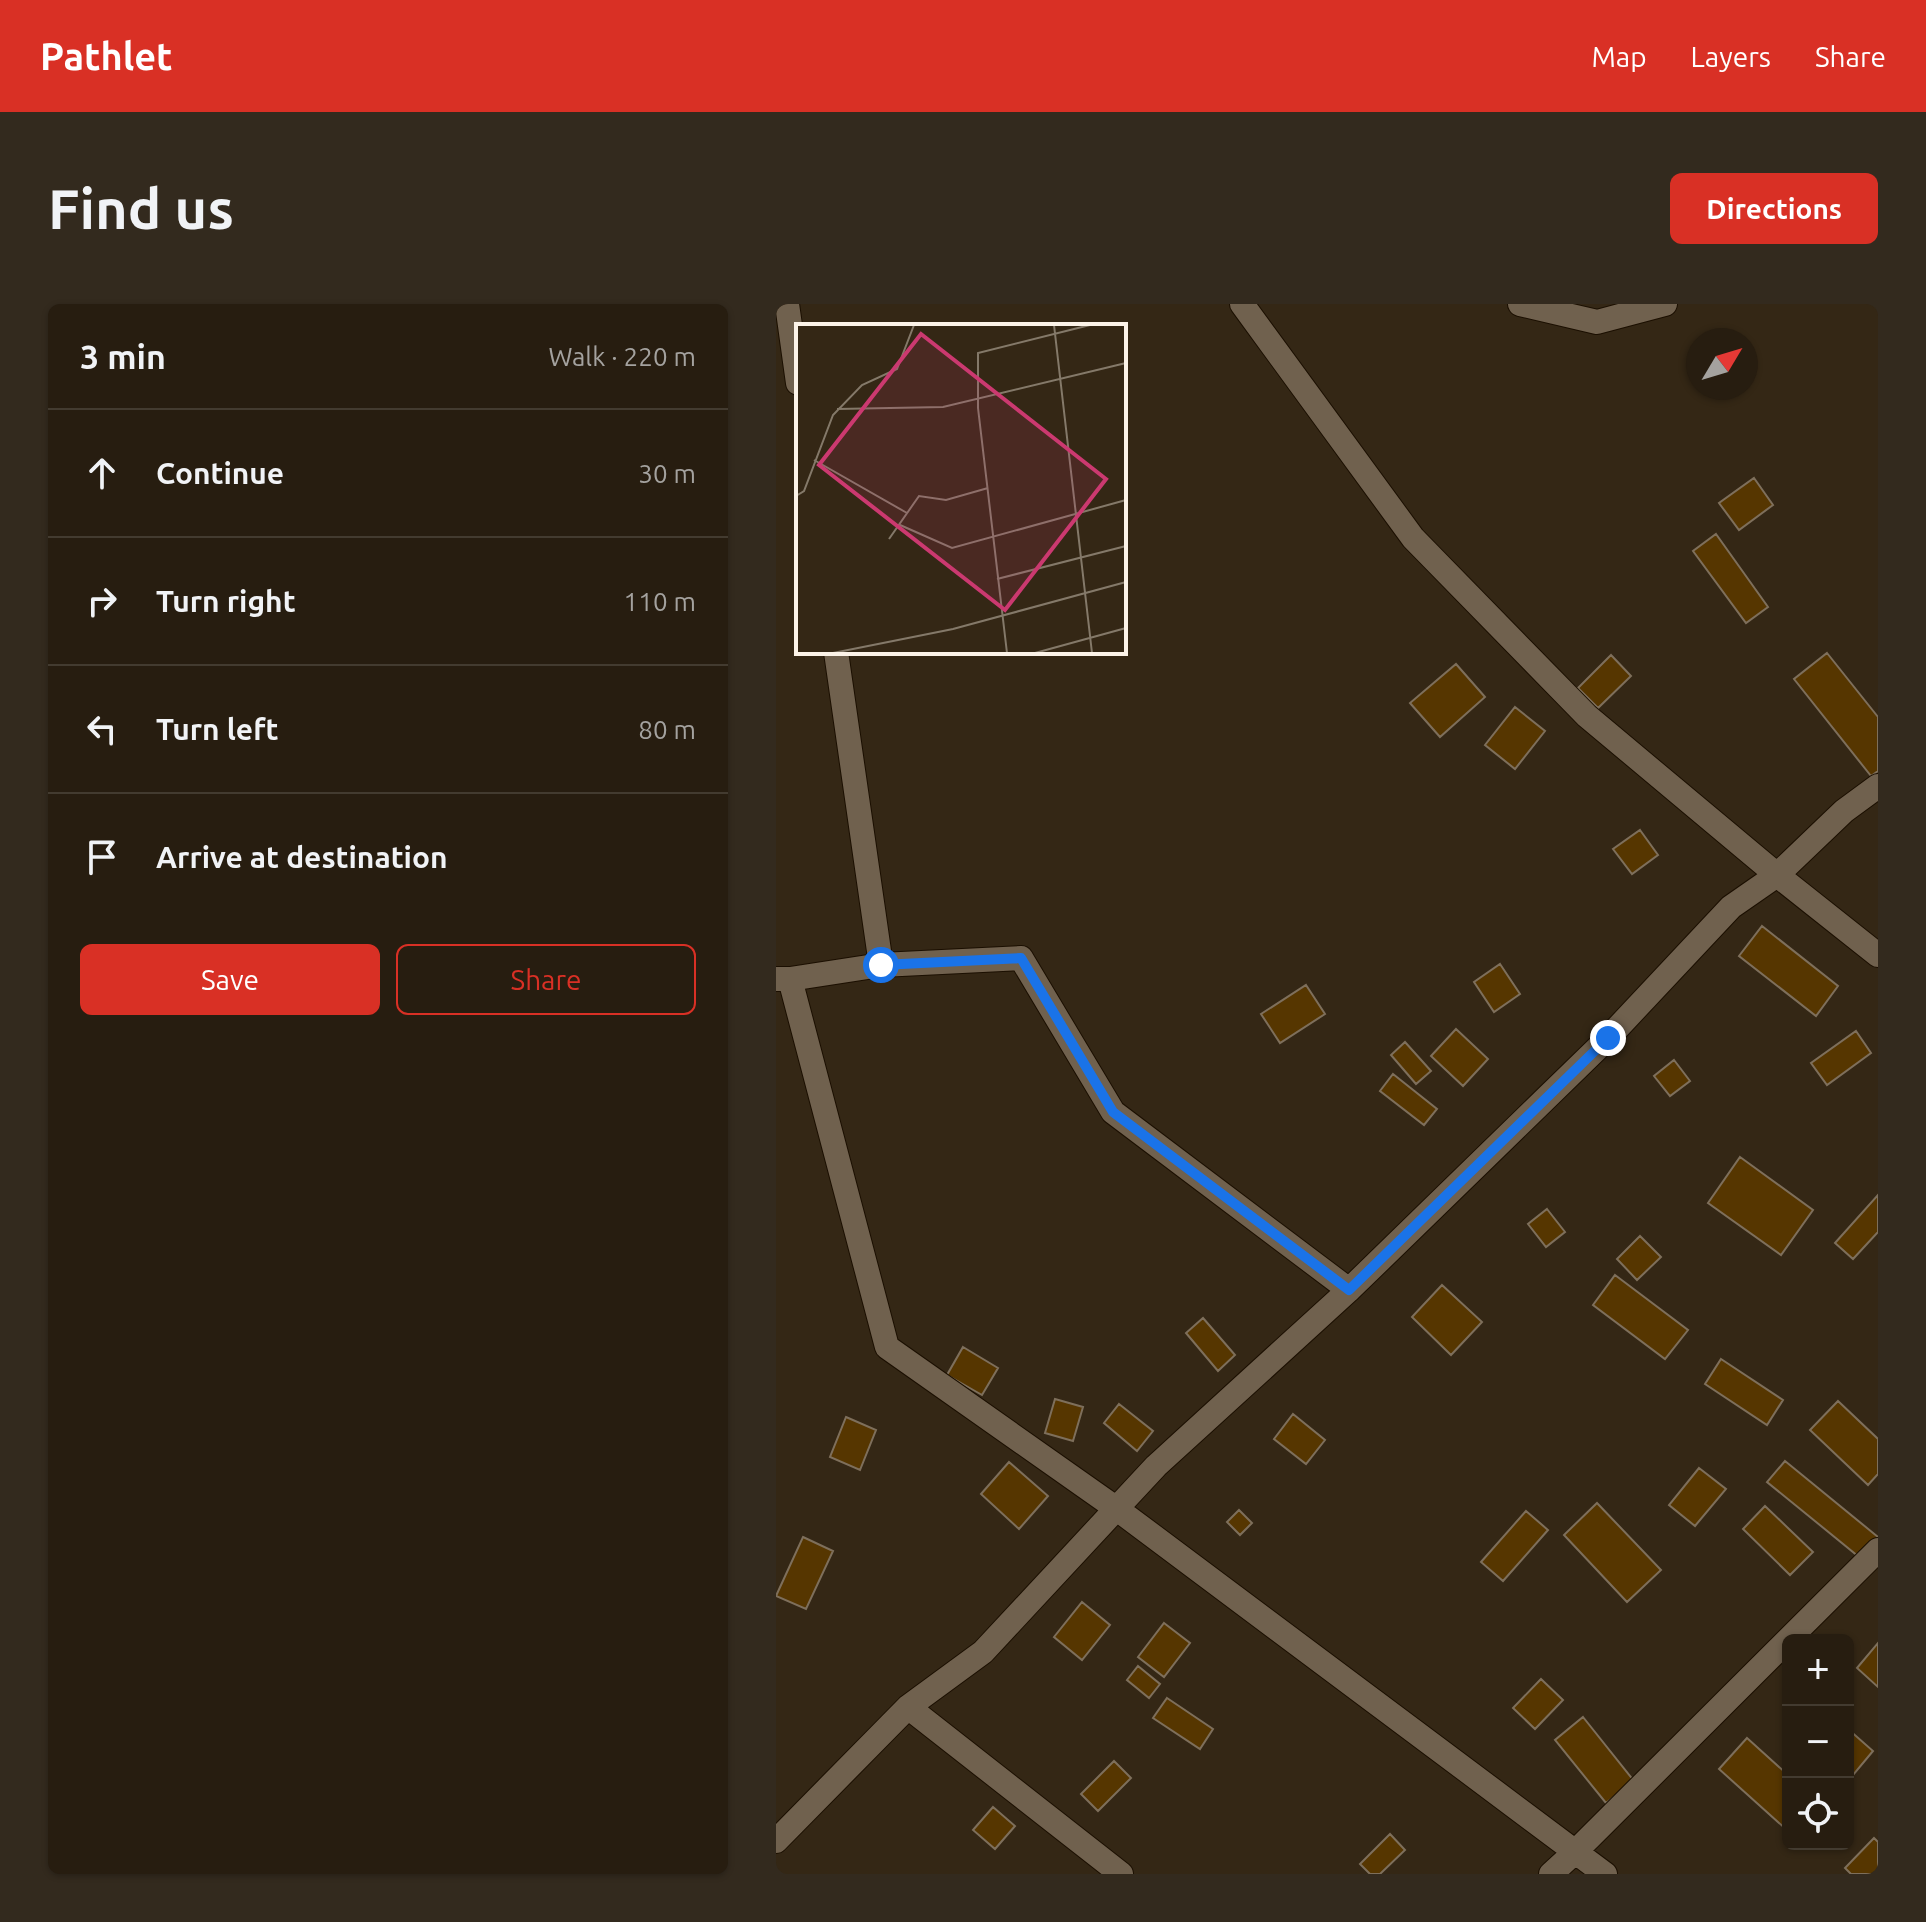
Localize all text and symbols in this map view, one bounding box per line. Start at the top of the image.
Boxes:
text: Pathlet [40,35,172,77]
text: Map [1591,41,1647,72]
text: Layers [1691,41,1771,72]
text: Share [1815,41,1886,72]
button: Directions [1670,173,1878,244]
text: Find us [48,177,234,240]
inset map [796,324,1126,654]
north arrow [1686,328,1758,400]
text: 3 min [80,337,166,375]
text: Walk · 220 m [548,342,696,371]
icon: ahead [80,451,124,495]
text: Continue [156,456,284,490]
text: 30 m [638,459,696,488]
icon: right [80,579,124,623]
text: Turn right [156,584,296,618]
text: 110 m [624,587,696,616]
icon: left [80,707,124,751]
text: Turn left [156,712,278,746]
text: 80 m [638,715,696,744]
icon: arrive [80,835,124,879]
text: Arrive at destination [156,840,448,874]
button: Save [80,944,380,1015]
button: Share [396,944,696,1015]
route start [863,947,899,983]
route end [1590,1020,1626,1056]
map controls [1782,1634,1854,1850]
button: + [1782,1634,1854,1706]
button: − [1782,1706,1854,1778]
button: locate [1782,1778,1854,1850]

